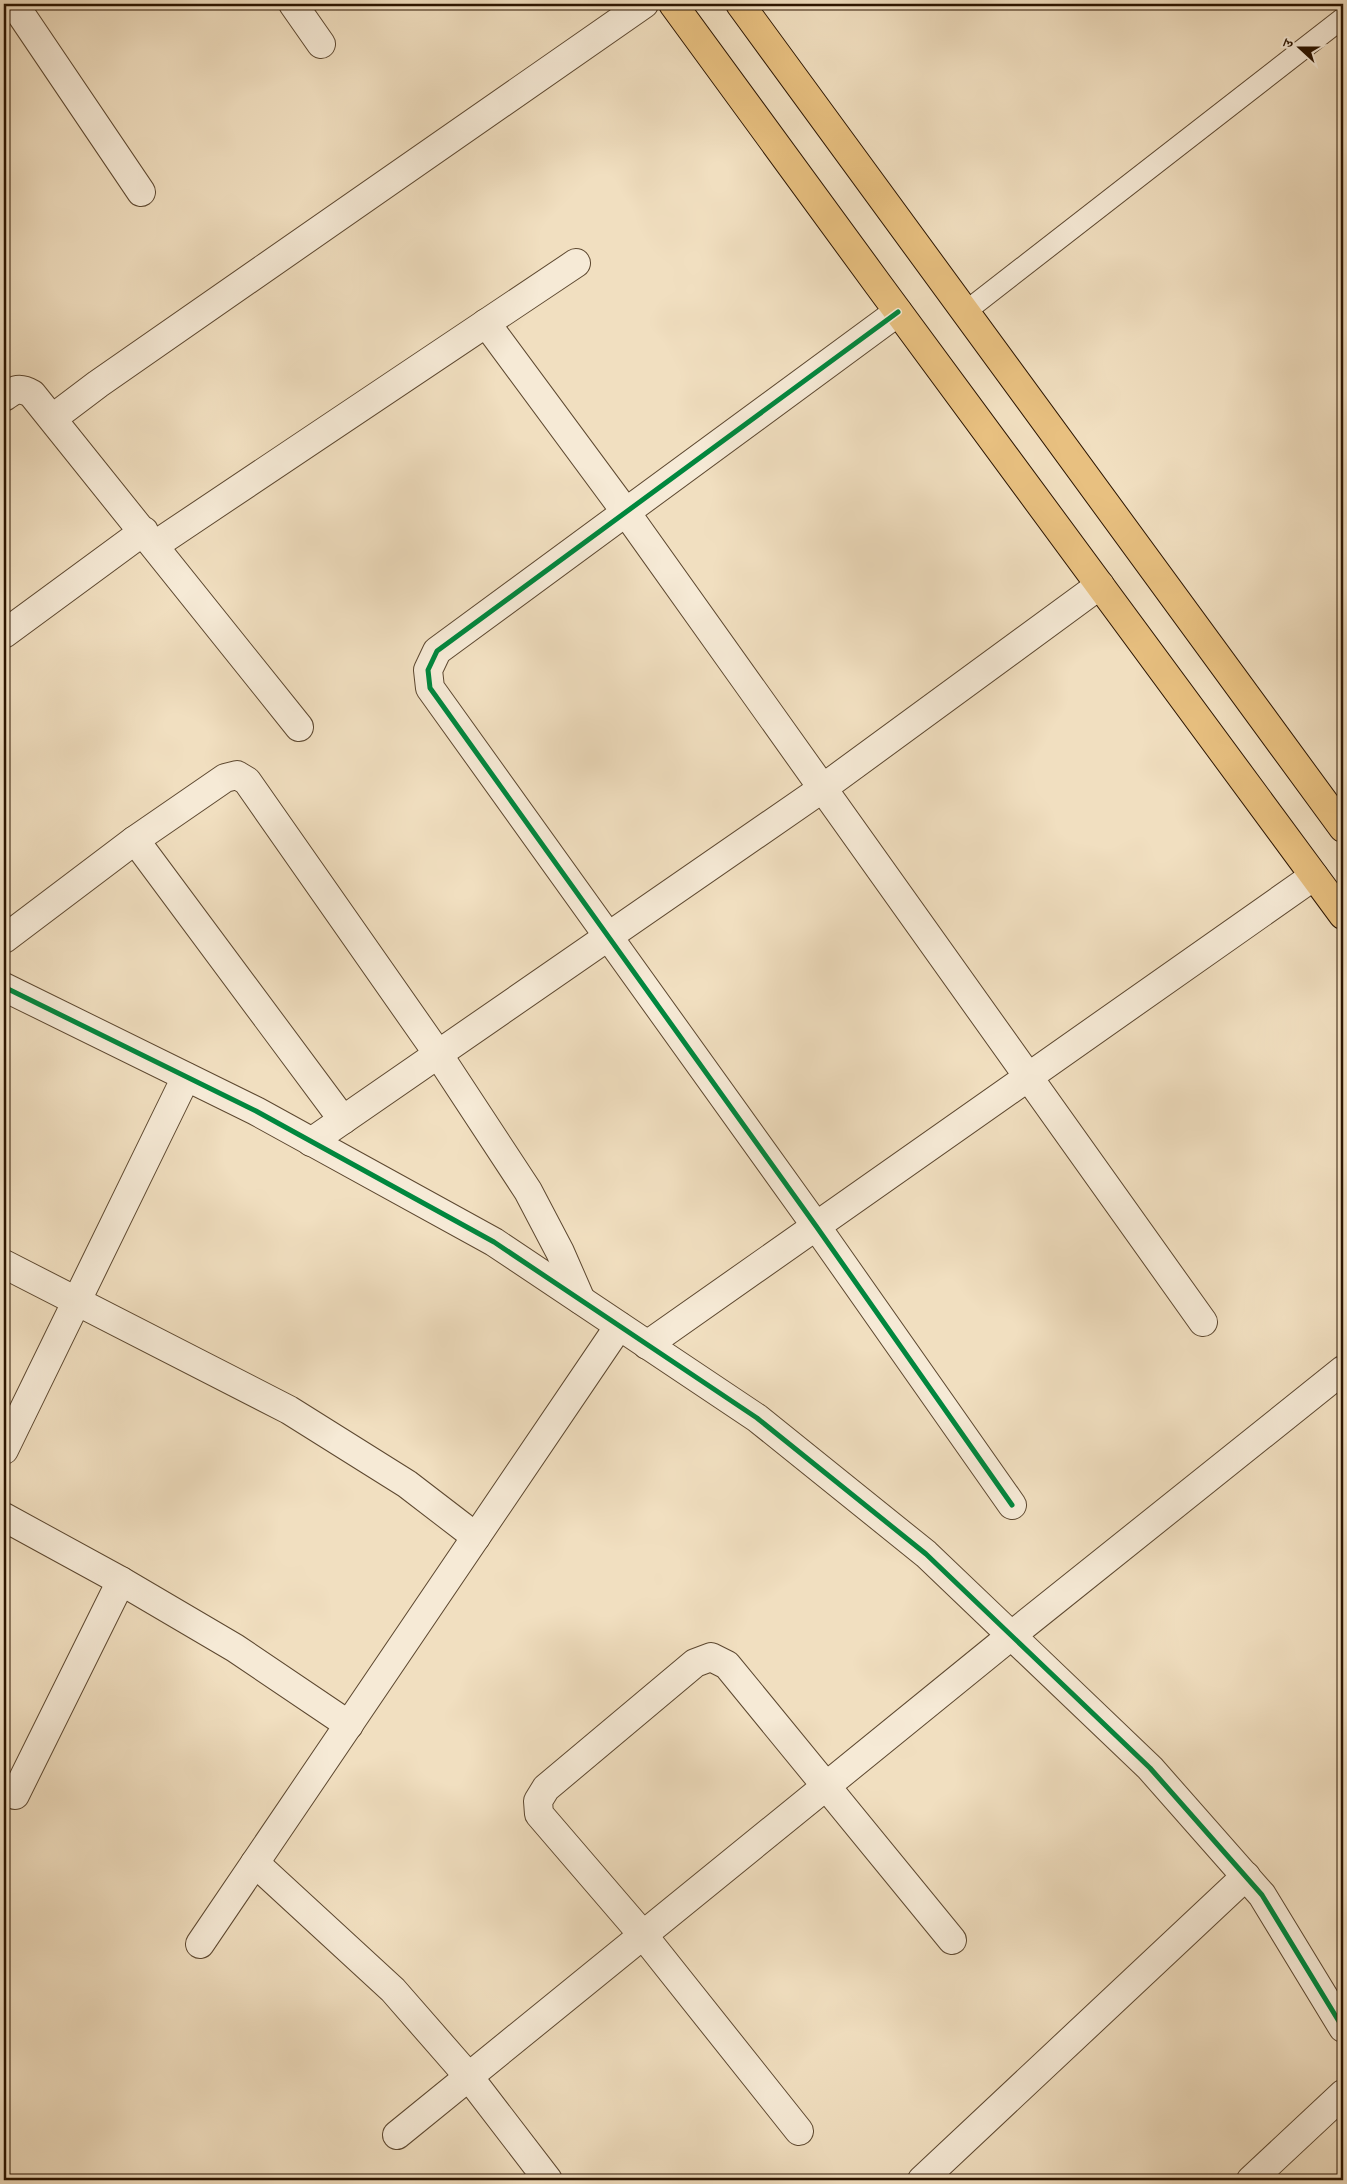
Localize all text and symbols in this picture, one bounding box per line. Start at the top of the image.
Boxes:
north arrow [1274,22,1324,72]
text: उ [1279,36,1298,51]

